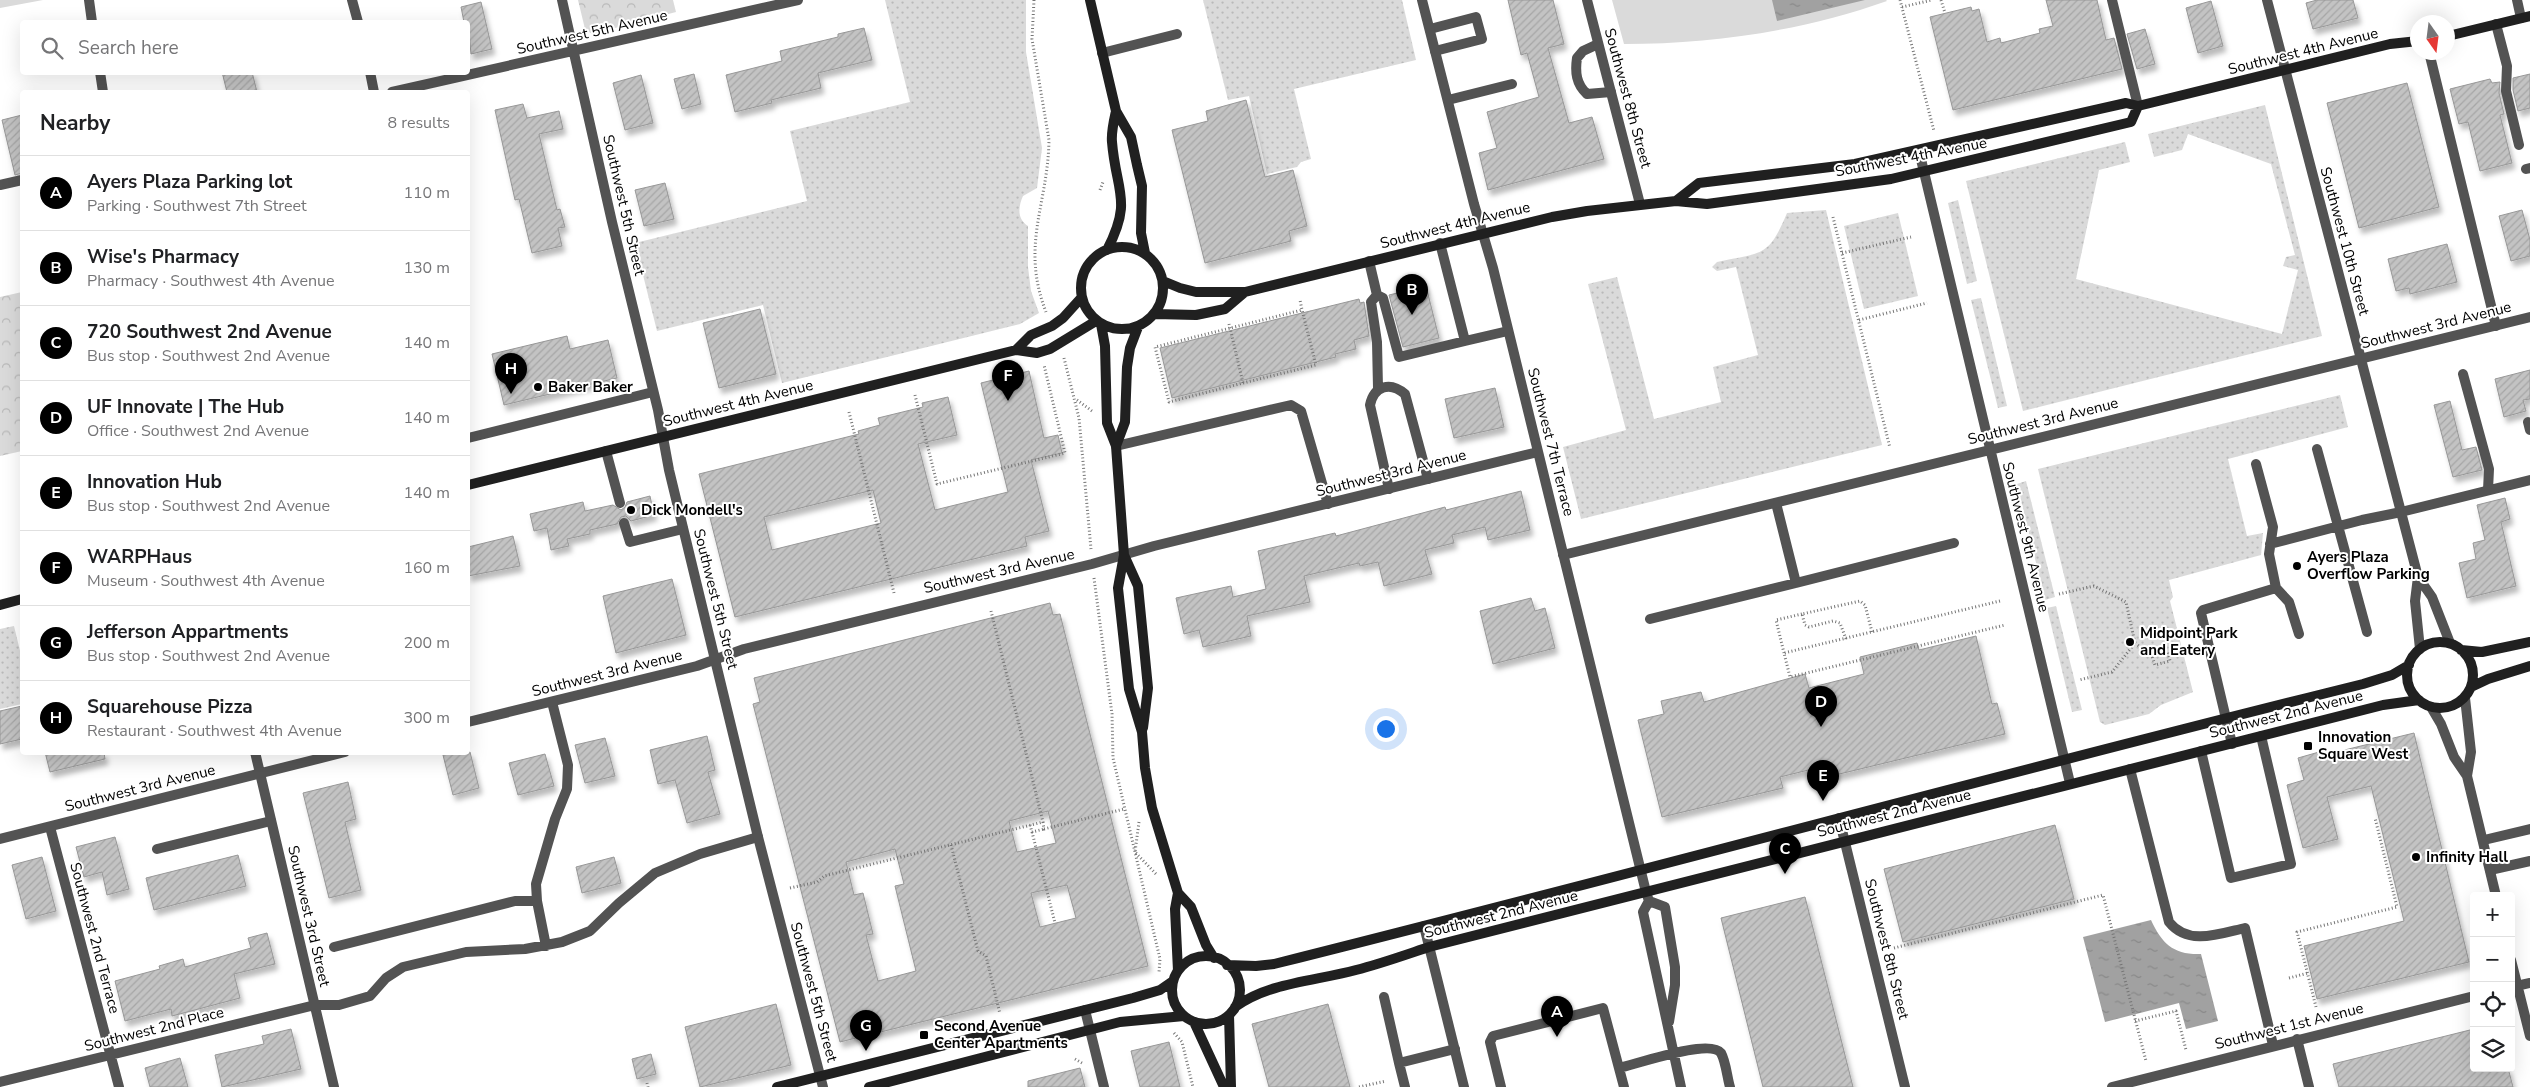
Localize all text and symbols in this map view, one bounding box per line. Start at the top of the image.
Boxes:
street label: Southwest 5th Avenue [515,5,669,59]
north arrow [2410,15,2455,60]
search box [20,20,470,75]
street label: Southwest 4th Avenue [2226,23,2380,79]
street label: Southwest 8th Street [1600,26,1656,171]
icon: search [38,34,66,62]
text: Search here [78,35,179,61]
text: Nearby [40,109,110,137]
text: 8 results [388,112,450,134]
street label: Southwest 4th Avenue [1833,132,1989,182]
street label: Southwest 5th Street [598,133,650,278]
street label: Southwest 10th Street [2316,165,2375,318]
text: Ayers Plaza Parking lot [87,169,292,195]
text: A [50,182,62,204]
text: 110 m [403,182,450,204]
text: Parking · Southwest 7th Street [87,195,307,217]
street label: Southwest 4th Avenue [1378,197,1532,253]
text: Wise's Pharmacy [87,244,239,270]
text: B [50,257,62,279]
text: 130 m [403,257,450,279]
text: Pharmacy · Southwest 4th Avenue [87,270,335,292]
pin: B [1396,274,1428,315]
street label: Southwest 3rd Avenue [2359,297,2513,353]
text: 720 Southwest 2nd Avenue [87,319,332,345]
text: C [51,332,61,354]
text: 140 m [403,332,450,354]
text: Bus stop · Southwest 2nd Avenue [87,345,330,367]
pin: H [495,353,527,394]
pin: F [992,360,1024,401]
street label: Southwest 7th Terrace [1523,366,1579,518]
street label: Southwest 4th Avenue [661,375,815,431]
place label: Baker Baker [548,377,633,397]
marker: Baker Baker [532,381,544,393]
street label: Southwest 3rd Avenue [1966,393,2120,449]
text: UF Innovate | The Hub [87,394,284,420]
text: D [50,407,62,429]
text: 140 m [403,407,450,429]
text: Office · Southwest 2nd Avenue [87,420,309,442]
street label: Southwest 3rd Avenue [1314,445,1468,501]
street label: Southwest 9th Avenue [1998,460,2054,614]
text: Innovation Hub [87,469,222,495]
text: E [51,482,61,504]
text: 140 m [403,482,450,504]
text: Bus stop · Southwest 2nd Avenue [87,495,330,517]
place label: Dick Mondell's [641,500,743,520]
marker: Dick Mondell's [625,504,637,516]
street label: Southwest 5th Street [689,527,743,672]
text: WARPHaus [87,544,192,570]
street label: Southwest 3rd Avenue [922,544,1076,598]
place label: Ayers Plaza Overflow Parking [2307,547,2430,584]
text: F [52,557,61,579]
text: 160 m [403,557,450,579]
marker: Ayers Plaza Overflow Parking [2291,560,2303,572]
text: Museum · Southwest 4th Avenue [87,570,325,592]
text: Jefferson Appartments [87,619,289,645]
place label: Midpoint Park and Eatery [2140,623,2238,660]
text: G [50,632,62,654]
text: 200 m [403,632,450,654]
marker: Midpoint Park and Eatery [2124,636,2136,648]
text: Bus stop · Southwest 2nd Avenue [87,645,330,667]
street label: Southwest 3rd Avenue [530,645,684,701]
street label: Southwest 2nd Avenue [2207,685,2365,743]
pin: D [1805,686,1837,727]
text: Squarehouse Pizza [87,694,253,720]
text: H [50,707,62,729]
text: 300 m [403,707,450,729]
your location [1373,716,1399,742]
text: Restaurant · Southwest 4th Avenue [87,720,342,742]
place label: Innovation Square West [2318,727,2408,764]
marker: Innovation Square West [2302,740,2314,752]
street label: Southwest 3rd Avenue [63,760,217,816]
pin: E [1807,760,1839,801]
street label: Southwest 2nd Avenue [1815,784,1973,842]
pin: C [1769,833,1801,874]
street label: Southwest 3rd Street [283,843,335,989]
place label: Infinity Hall [2426,847,2508,867]
marker: Infinity Hall [2410,851,2422,863]
street label: Southwest 2nd Terrace [65,860,125,1016]
street label: Southwest 8th Street [1860,877,1914,1022]
street label: Southwest 2nd Avenue [1422,885,1580,943]
map controls [2470,892,2515,1072]
button: + [2470,892,2515,937]
street label: Southwest 5th Street [786,920,842,1065]
button: − [2470,937,2515,982]
button: locate [2470,982,2515,1027]
pin: A [1541,996,1573,1037]
street label: Southwest 1st Avenue [2212,998,2366,1054]
street label: Southwest 2nd Place [82,1002,226,1056]
pin: G [850,1010,882,1051]
place label: Second Avenue Center Apartments [934,1016,1068,1053]
button: layers [2470,1027,2515,1072]
marker: Second Avenue Center Apartments [918,1029,930,1041]

